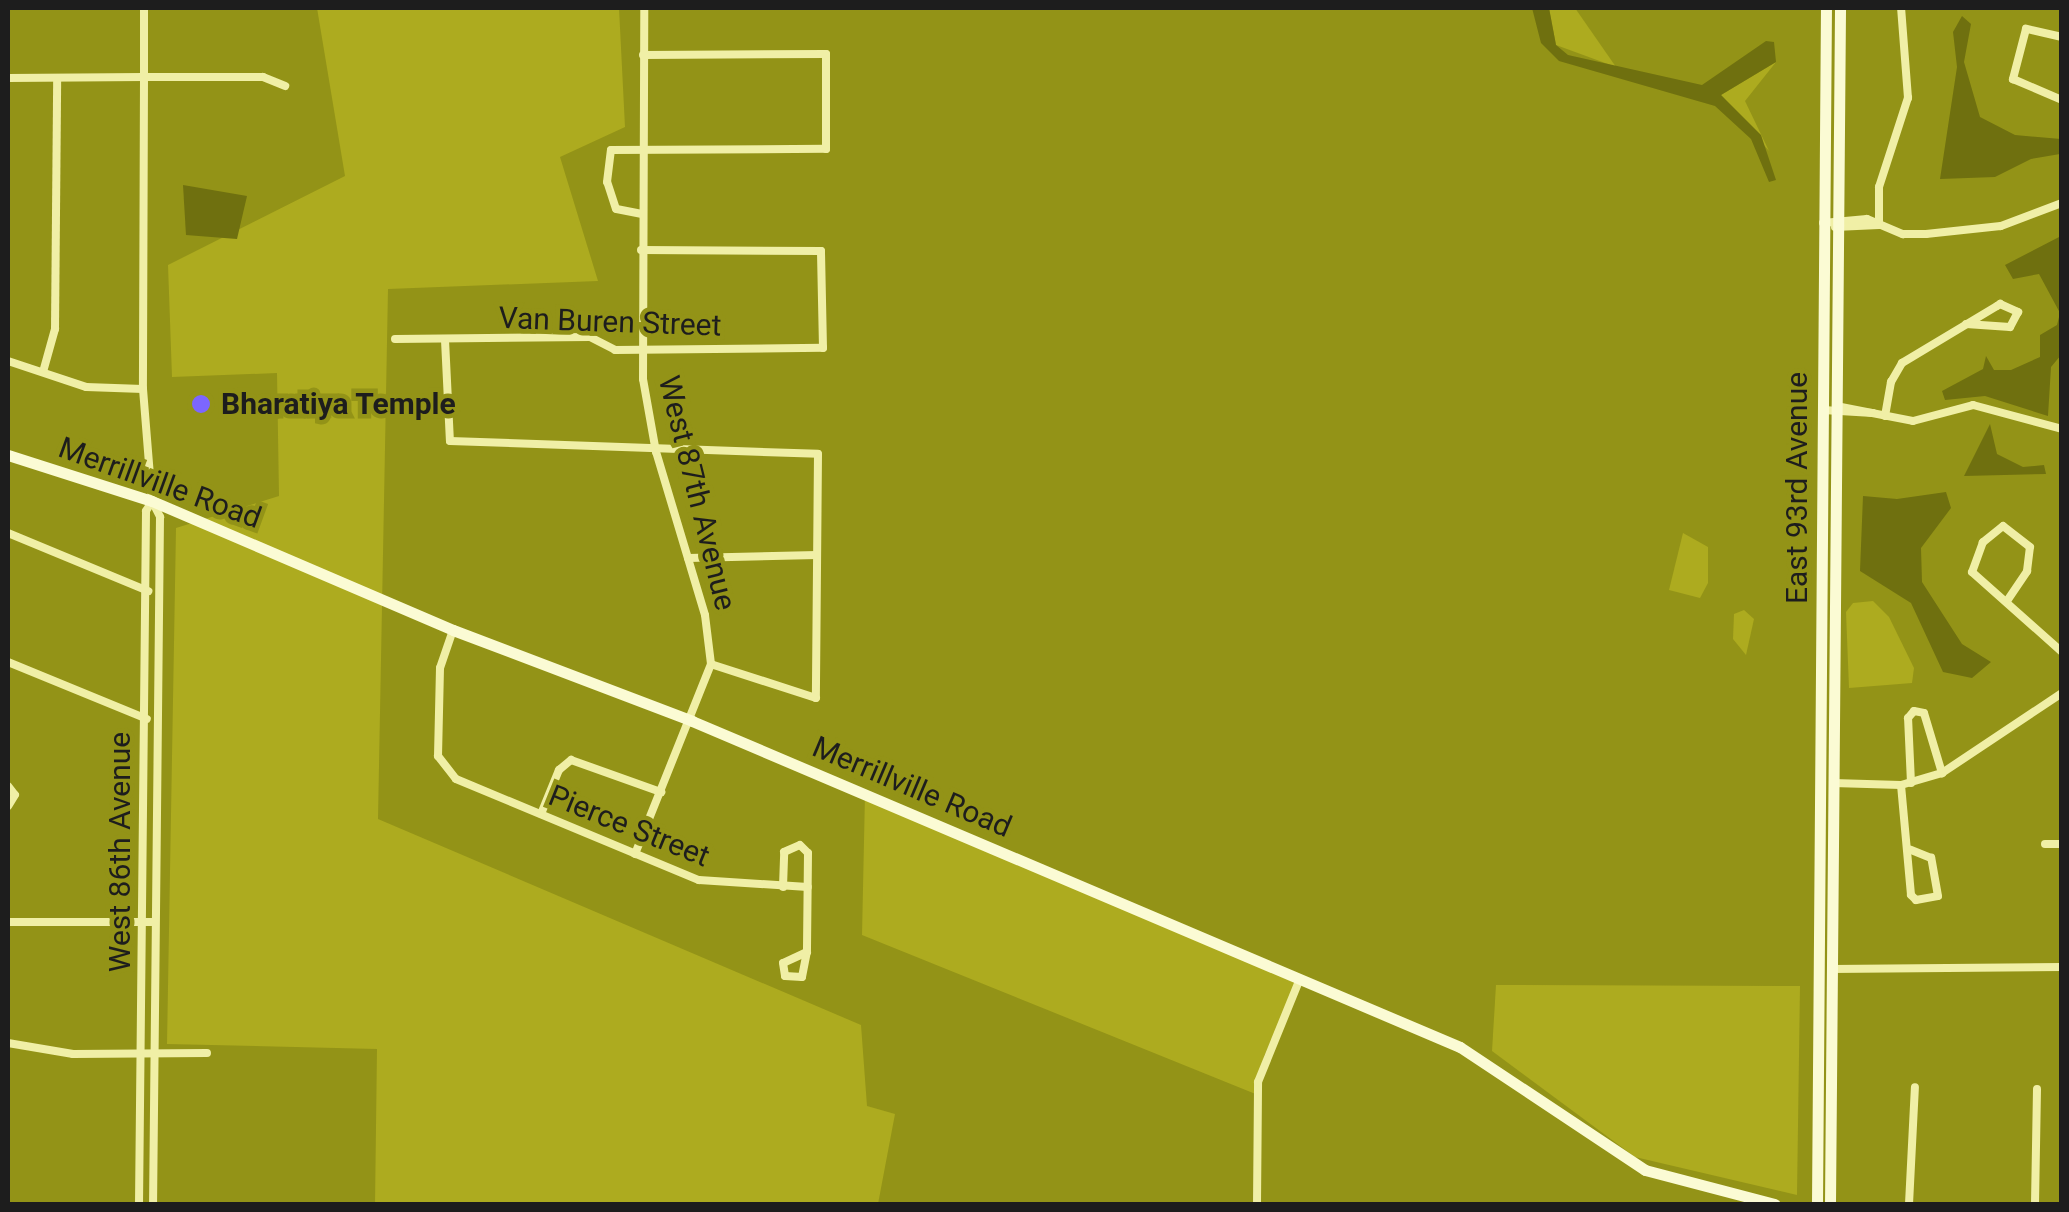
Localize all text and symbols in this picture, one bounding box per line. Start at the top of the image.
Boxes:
street label: Van Buren Street [498,300,722,344]
street label: West 87th Avenue [650,372,744,614]
street label: East 93rd Avenue [1779,372,1815,604]
place label: Bharatiya Temple [221,386,456,422]
marker: Bharatiya Temple [190,393,212,415]
street label: Merrillville Road [54,430,266,536]
street label: Merrillville Road [807,729,1017,845]
street label: West 86th Avenue [102,732,138,972]
street label: Pierce Street [543,777,715,875]

